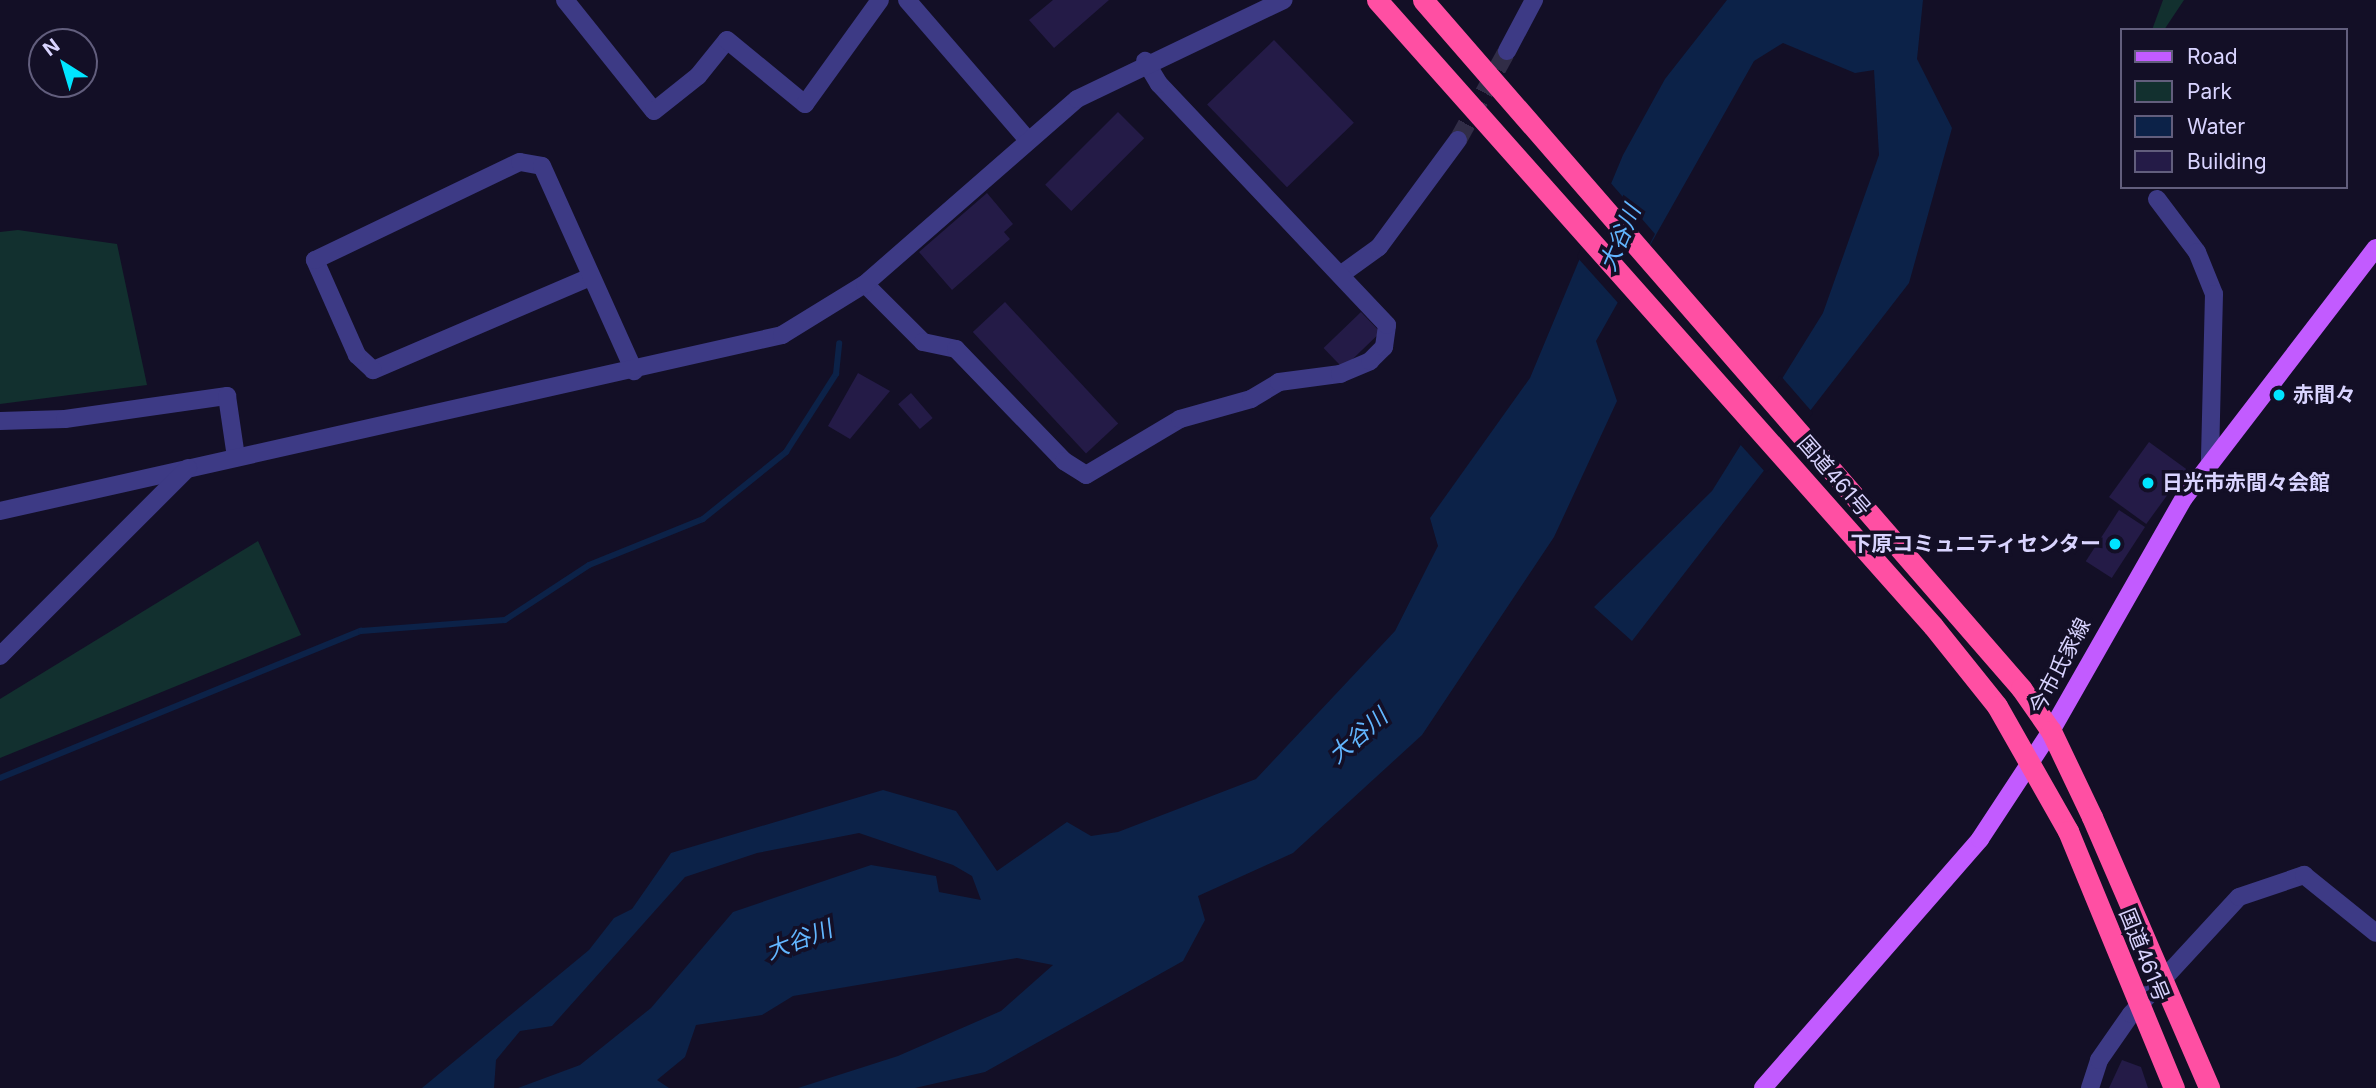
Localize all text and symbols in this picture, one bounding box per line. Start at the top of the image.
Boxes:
north arrow [28,28,98,98]
legend [2120,28,2348,189]
text: N [39,34,64,61]
text: Road [2187,44,2238,69]
text: Park [2187,79,2232,104]
text: Water [2187,114,2245,139]
text: Building [2187,149,2267,174]
water label: 大谷川 [1594,201,1646,275]
place label: 赤間々 [2293,382,2356,408]
marker: 赤間々 [2271,387,2287,403]
street label: 国道461号 [1792,431,1876,521]
place label: 日光市赤間々会館 [2162,470,2330,496]
marker: 日光市赤間々会館 [2140,475,2156,491]
place label: 下原コミュニティセンター [1849,531,2101,557]
marker: 下原コミュニティセンター [2107,536,2123,552]
street label: 今市氏家線 [2024,614,2096,718]
water label: 大谷川 [1323,703,1393,769]
street label: 国道461号 [2114,905,2174,1005]
water label: 大谷川 [762,915,836,965]

